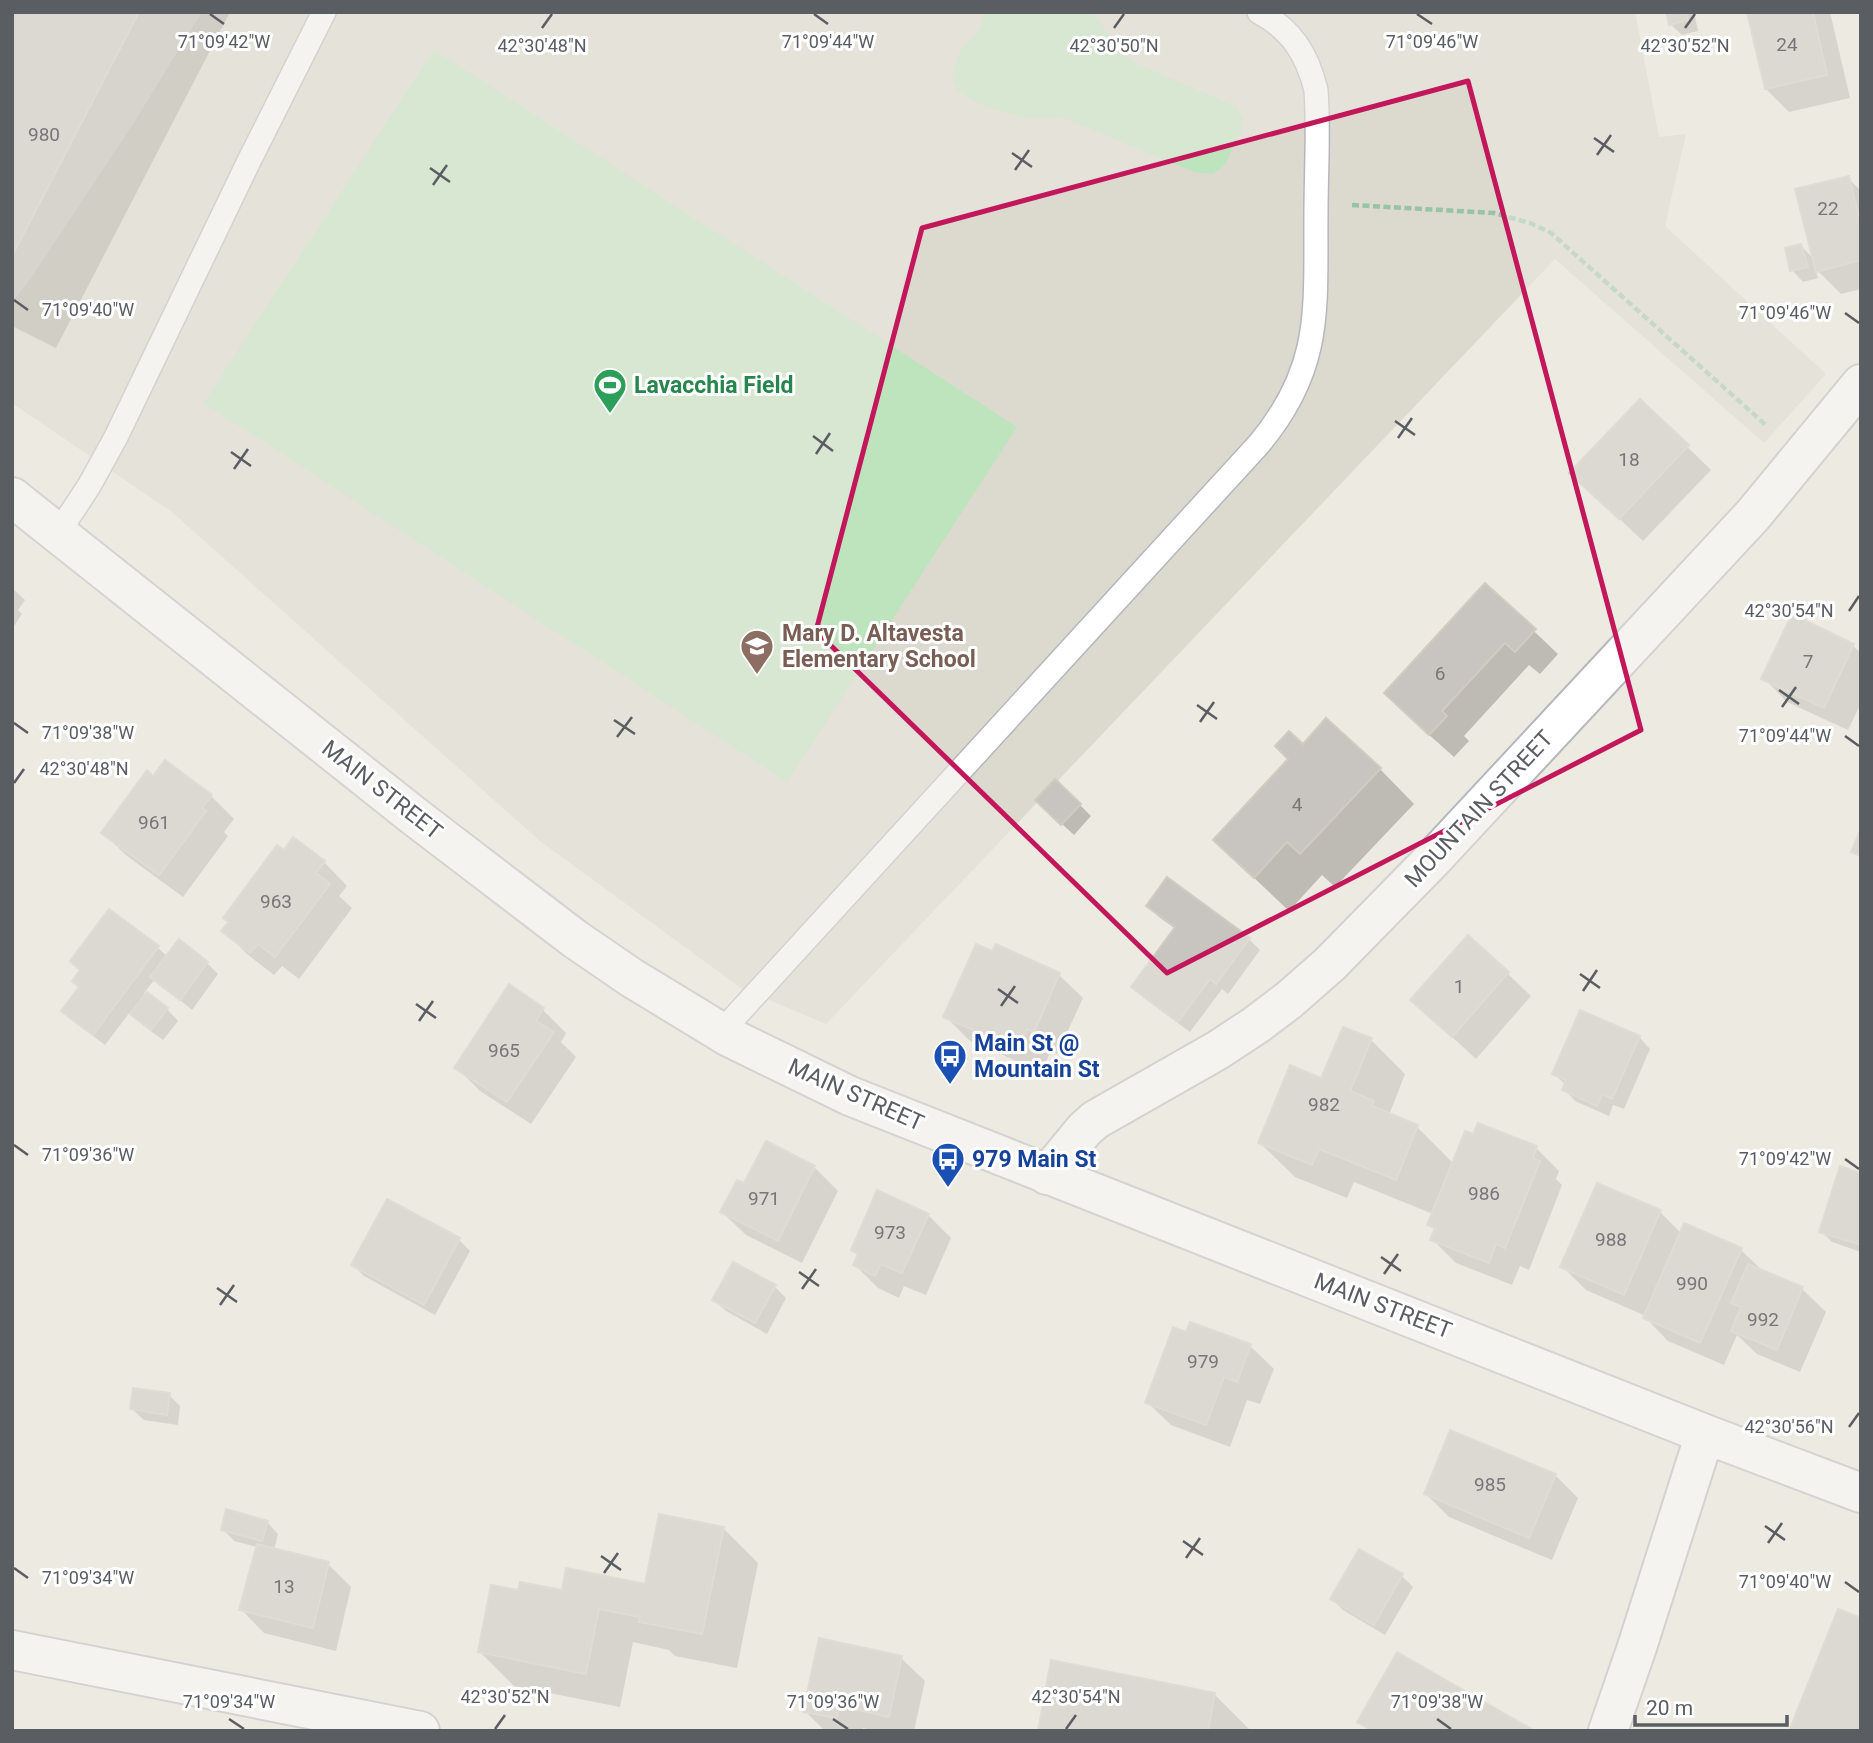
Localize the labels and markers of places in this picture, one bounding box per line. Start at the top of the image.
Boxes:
sports icon: Lavacchia Field [591,366,629,415]
place label: Lavacchia Field [634,372,794,399]
place label: Mary D. Altavesta Elementary School [782,620,976,673]
school or university icon: Mary D. Altavesta Elementary School [738,627,776,676]
place label: Main St @ Mountain St [974,1030,1100,1083]
bus stop icon: Main St @ Mountain St [931,1037,969,1086]
bus stop icon: 979 Main St [929,1140,967,1189]
place label: 979 Main St [972,1146,1097,1173]

